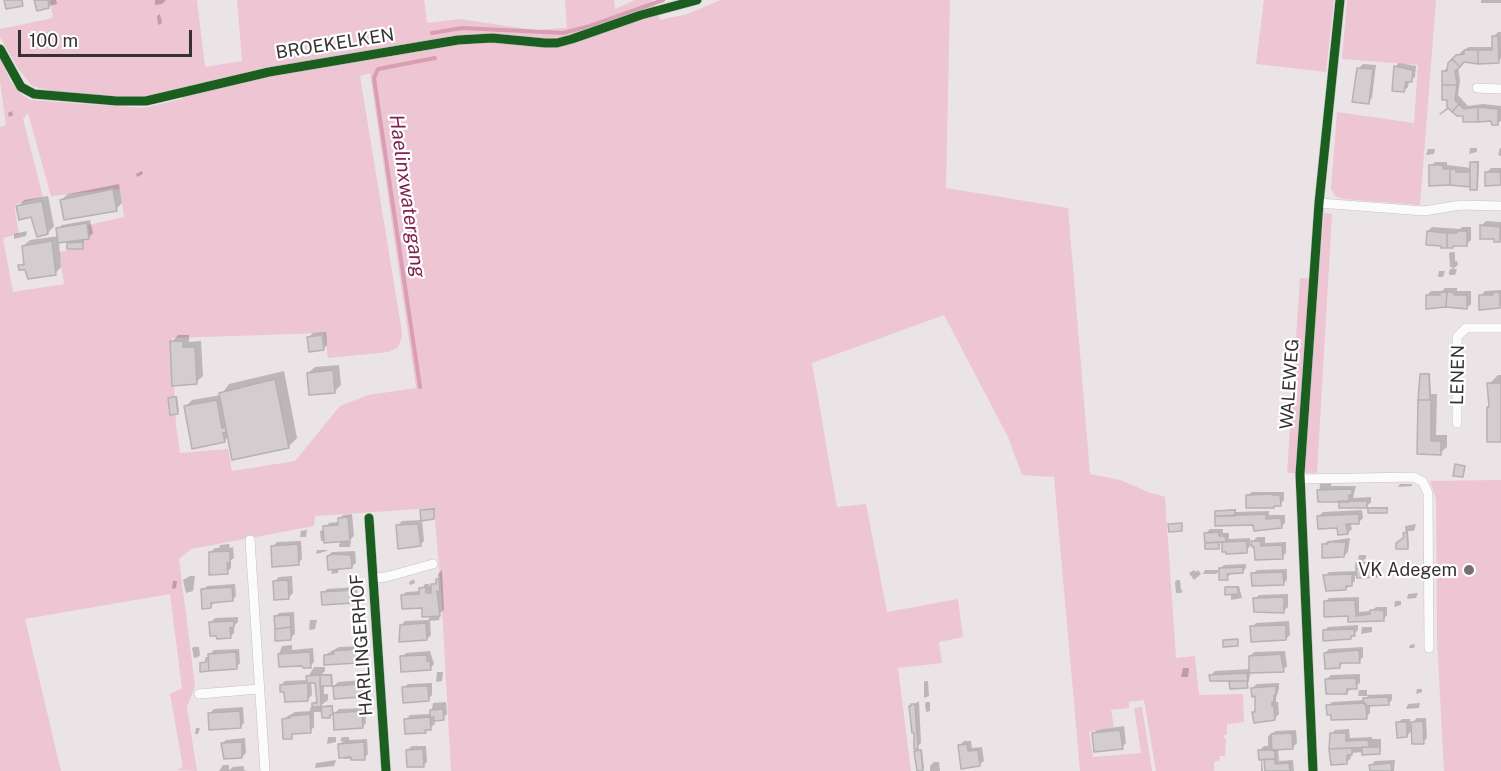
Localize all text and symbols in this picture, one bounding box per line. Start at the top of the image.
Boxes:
scale bar [21,18,195,56]
street label: BROEKELKEN [274,24,396,64]
text: 100 m [29,30,78,51]
water label: Haelinxwatergang [384,113,430,279]
street label: WALEWEG [1276,338,1304,430]
street label: LENEN [1447,345,1469,405]
place label: VK Adegem [1358,559,1457,581]
marker: VK Adegem [1462,563,1476,577]
street label: HARLINGERHOF [346,573,378,717]

